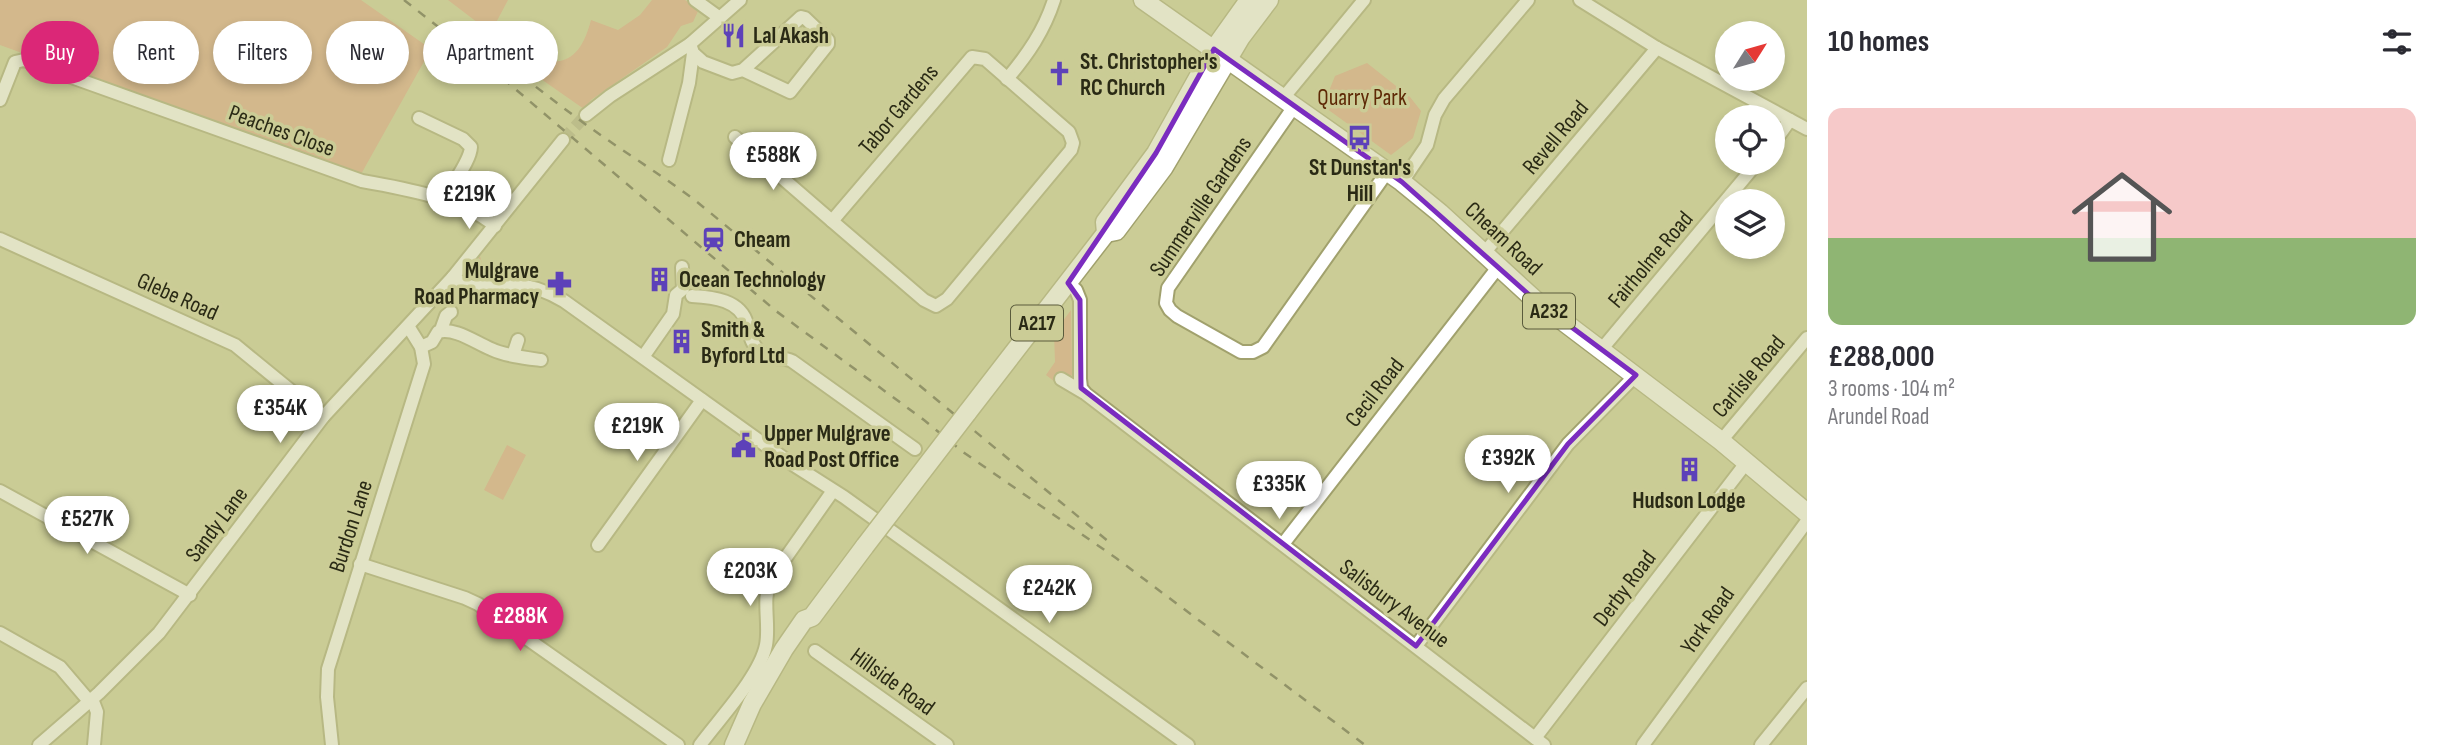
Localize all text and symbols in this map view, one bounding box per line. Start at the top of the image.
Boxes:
chip: Buy [21,21,99,84]
chip: Rent [113,21,199,84]
chip: Filters [213,21,312,84]
chip: New [326,21,409,84]
chip: Apartment [423,21,558,84]
restaurant icon: Lal Akash [719,21,747,49]
north arrow [1715,21,1785,91]
map controls [1715,21,1785,259]
place label: Lal Akash [753,22,829,50]
icon: filters [2378,23,2416,61]
text: 10 homes [1828,24,1929,60]
place label: St. Christopher's RC Church [1080,48,1218,102]
street label: Tabor Gardens [853,59,945,161]
church icon: St. Christopher's RC Church [1046,60,1074,88]
park label: Quarry Park [1317,84,1407,112]
street label: Revell Road [1517,95,1595,180]
street label: Peaches Close [225,99,338,163]
button: locate [1715,105,1785,175]
bus stop icon: St Dunstan's Hill [1346,123,1374,151]
street label: Summerville Gardens [1144,131,1258,282]
pin: £588K [724,132,822,192]
text: £588K [746,141,800,169]
place label: St Dunstan's Hill [1309,154,1411,208]
icon: home [2059,154,2185,280]
pin: £219K [420,172,518,231]
text: £219K [442,180,496,208]
button: layers [1715,189,1785,259]
street label: Cheam Road [1459,196,1548,282]
street label: Fairholme Road [1602,206,1699,314]
station icon: Cheam [700,225,728,253]
place label: Cheam [734,226,791,254]
place label: Mulgrave Road Pharmacy [414,257,539,311]
building icon: Ocean Technology [645,265,673,293]
place label: Ocean Technology [679,266,826,294]
street label: Glebe Road [133,267,222,327]
pharmacy icon: Mulgrave Road Pharmacy [545,269,573,297]
road number: A232 [1523,294,1575,328]
road number: A217 [1011,306,1063,340]
place label: Smith & Byford Ltd [701,316,785,370]
building icon: Smith & Byford Ltd [667,328,695,356]
street label: Carlisle Road [1706,330,1791,424]
text: £288,000 [1828,339,1934,375]
street label: Cecil Road [1339,353,1410,433]
text: 3 rooms · 104 m² [1828,375,1955,403]
pin: £354K [231,386,329,445]
text: £354K [253,394,307,422]
text: Arundel Road [1828,403,1929,431]
pin: £219K [588,404,686,463]
text: £219K [610,412,664,440]
place label: Upper Mulgrave Road Post Office [764,420,899,474]
public building icon: Upper Mulgrave Road Post Office [730,432,758,460]
pin: £392K [1459,435,1557,495]
text: £392K [1481,444,1535,472]
building icon: Hudson Lodge [1675,456,1703,484]
pin: £335K [1230,462,1328,521]
text: £335K [1252,470,1306,498]
street label: Burdon Lane [323,477,379,576]
street label: Sandy Lane [179,481,254,568]
place label: Hudson Lodge [1632,487,1746,515]
pin: £527K [38,496,136,556]
text: £527K [60,505,114,533]
street label: Derby Road [1587,545,1662,632]
pin: £203K [701,548,799,608]
street label: Salisbury Avenue [1334,553,1455,654]
text: £203K [723,557,777,585]
pin: £242K [1000,566,1098,625]
text: £242K [1022,574,1076,602]
street label: York Road [1675,582,1741,659]
pin: £288K [471,594,569,653]
text: £288K [493,602,547,630]
street label: Hillside Road [845,642,940,722]

